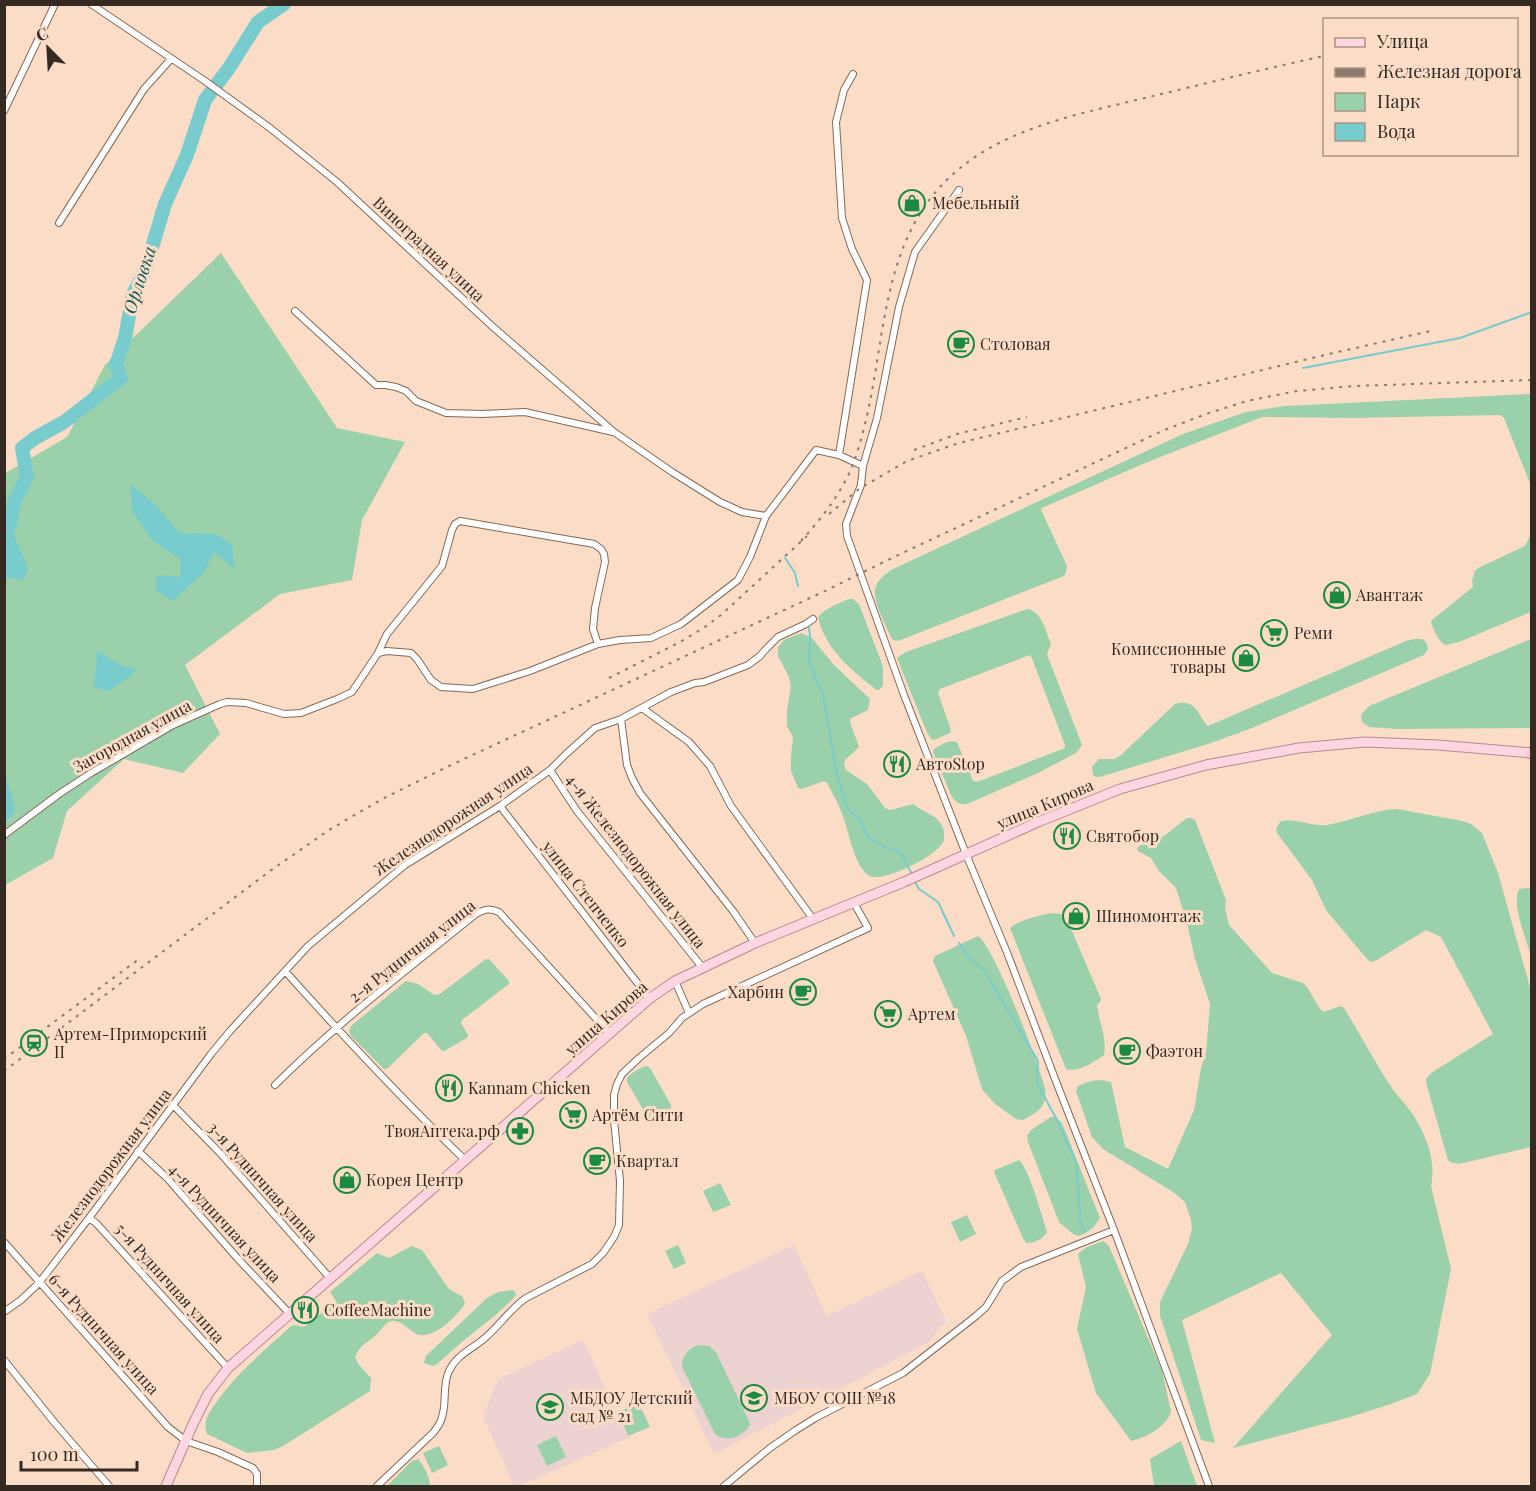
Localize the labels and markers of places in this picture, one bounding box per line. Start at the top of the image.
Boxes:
shop icon: Мебельный [897,188,927,218]
place label: Мебельный [932,192,1020,213]
cafe icon: Столовая [946,329,976,359]
place label: Столовая [980,333,1051,354]
shop icon: Авантаж [1322,580,1352,610]
place label: Авантаж [1355,584,1423,605]
supermarket icon: Реми [1259,618,1289,648]
place label: Реми [1294,622,1333,643]
place label: Комиссионные товары [1111,638,1226,677]
shop icon: Комиссионные товары [1231,643,1261,673]
restaurant icon: АвтоStop [882,749,912,779]
place label: АвтоStop [915,753,985,774]
restaurant icon: Святобор [1052,821,1082,851]
place label: Святобор [1086,825,1159,846]
shop icon: Шиномонтаж [1061,901,1091,931]
place label: Шиномонтаж [1096,905,1201,926]
cafe icon: Харбин [788,977,818,1007]
place label: Харбин [728,981,784,1002]
supermarket icon: Артем [873,999,903,1029]
place label: Артем [907,1003,956,1024]
place label: Артем-Приморский II [53,1023,207,1062]
station icon: Артем-Приморский II [19,1028,49,1058]
cafe icon: Фаэтон [1112,1036,1142,1066]
place label: Фаэтон [1146,1040,1203,1061]
restaurant icon: Kannam Chicken [434,1073,464,1103]
place label: Kannam Chicken [468,1077,591,1098]
supermarket icon: Артём Сити [558,1100,588,1130]
place label: Артём Сити [591,1104,684,1125]
pharmacy icon: ТвояАптека.рф [505,1116,535,1146]
place label: ТвояАптека.рф [384,1120,500,1141]
cafe icon: Квартал [582,1146,612,1176]
place label: Квартал [616,1150,679,1171]
shop icon: Корея Центр [332,1165,362,1195]
place label: Корея Центр [366,1169,463,1190]
restaurant icon: CoffeeMachine [290,1295,320,1325]
place label: CoffeeMachine [324,1299,431,1320]
school or university icon: МБОУ СОШ №18 [739,1383,769,1413]
place label: МБДОУ Детский сад № 21 [570,1387,693,1426]
place label: МБОУ СОШ №18 [774,1387,896,1408]
school or university icon: МБДОУ Детский сад № 21 [535,1392,565,1422]

